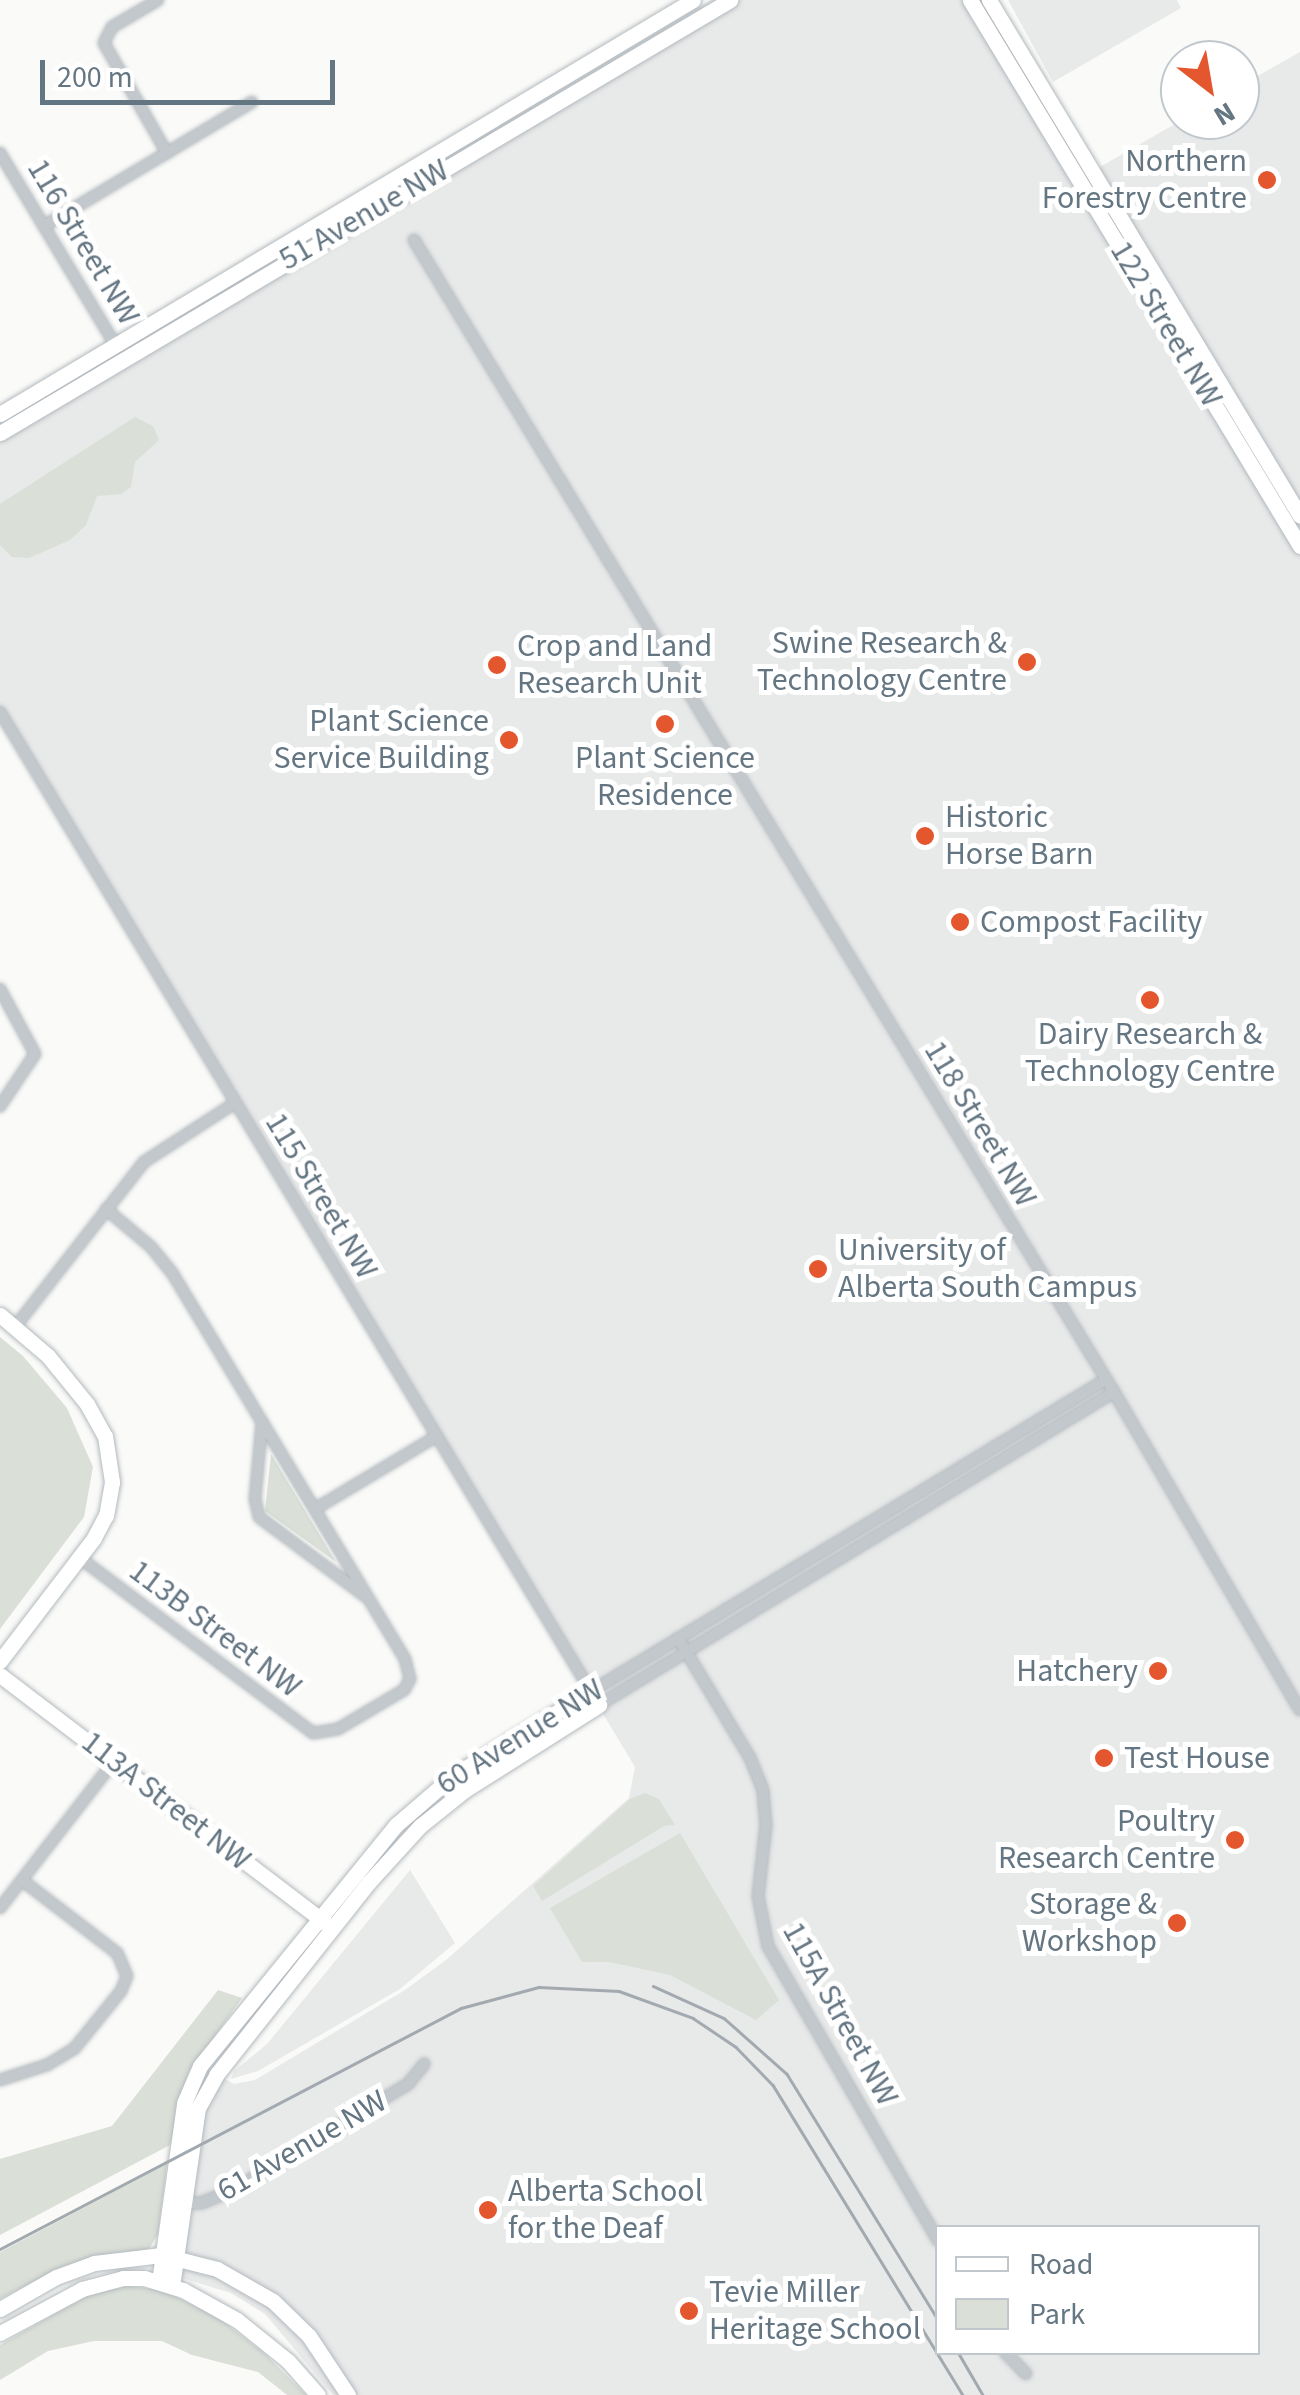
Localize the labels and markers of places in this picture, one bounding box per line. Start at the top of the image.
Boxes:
place label: Northern Forestry Centre [1042,143,1247,218]
marker: Northern Forestry Centre [1256,169,1278,191]
place label: Swine Research & Technology Centre [757,625,1007,700]
place label: Crop and Land Research Unit [517,628,712,703]
marker: Swine Research & Technology Centre [1016,651,1038,673]
marker: Crop and Land Research Unit [486,654,508,676]
place label: Plant Science Service Building [274,703,489,778]
marker: Plant Science Residence [654,713,676,735]
marker: Plant Science Service Building [498,729,520,751]
place label: Plant Science Residence [575,740,755,815]
place label: Historic Horse Barn [945,799,1093,874]
marker: Historic Horse Barn [914,825,936,847]
place label: Compost Facility [980,903,1202,941]
marker: Compost Facility [949,911,971,933]
marker: Dairy Research & Technology Centre [1139,989,1161,1011]
place label: Dairy Research & Technology Centre [1025,1016,1275,1091]
place label: University of Alberta South Campus [838,1232,1137,1307]
marker: University of Alberta South Campus [807,1258,829,1280]
place label: Hatchery [1016,1652,1138,1690]
marker: Hatchery [1147,1660,1169,1682]
place label: Test House [1124,1739,1270,1777]
marker: Test House [1093,1747,1115,1769]
place label: Poultry Research Centre [998,1803,1215,1878]
marker: Poultry Research Centre [1224,1829,1246,1851]
place label: Storage & Workshop [1022,1886,1157,1961]
marker: Storage & Workshop [1166,1912,1188,1934]
place label: Alberta School for the Deaf [508,2173,703,2248]
marker: Alberta School for the Deaf [477,2199,499,2221]
place label: Tevie Miller Heritage School [709,2274,921,2349]
marker: Tevie Miller Heritage School [678,2300,700,2322]

